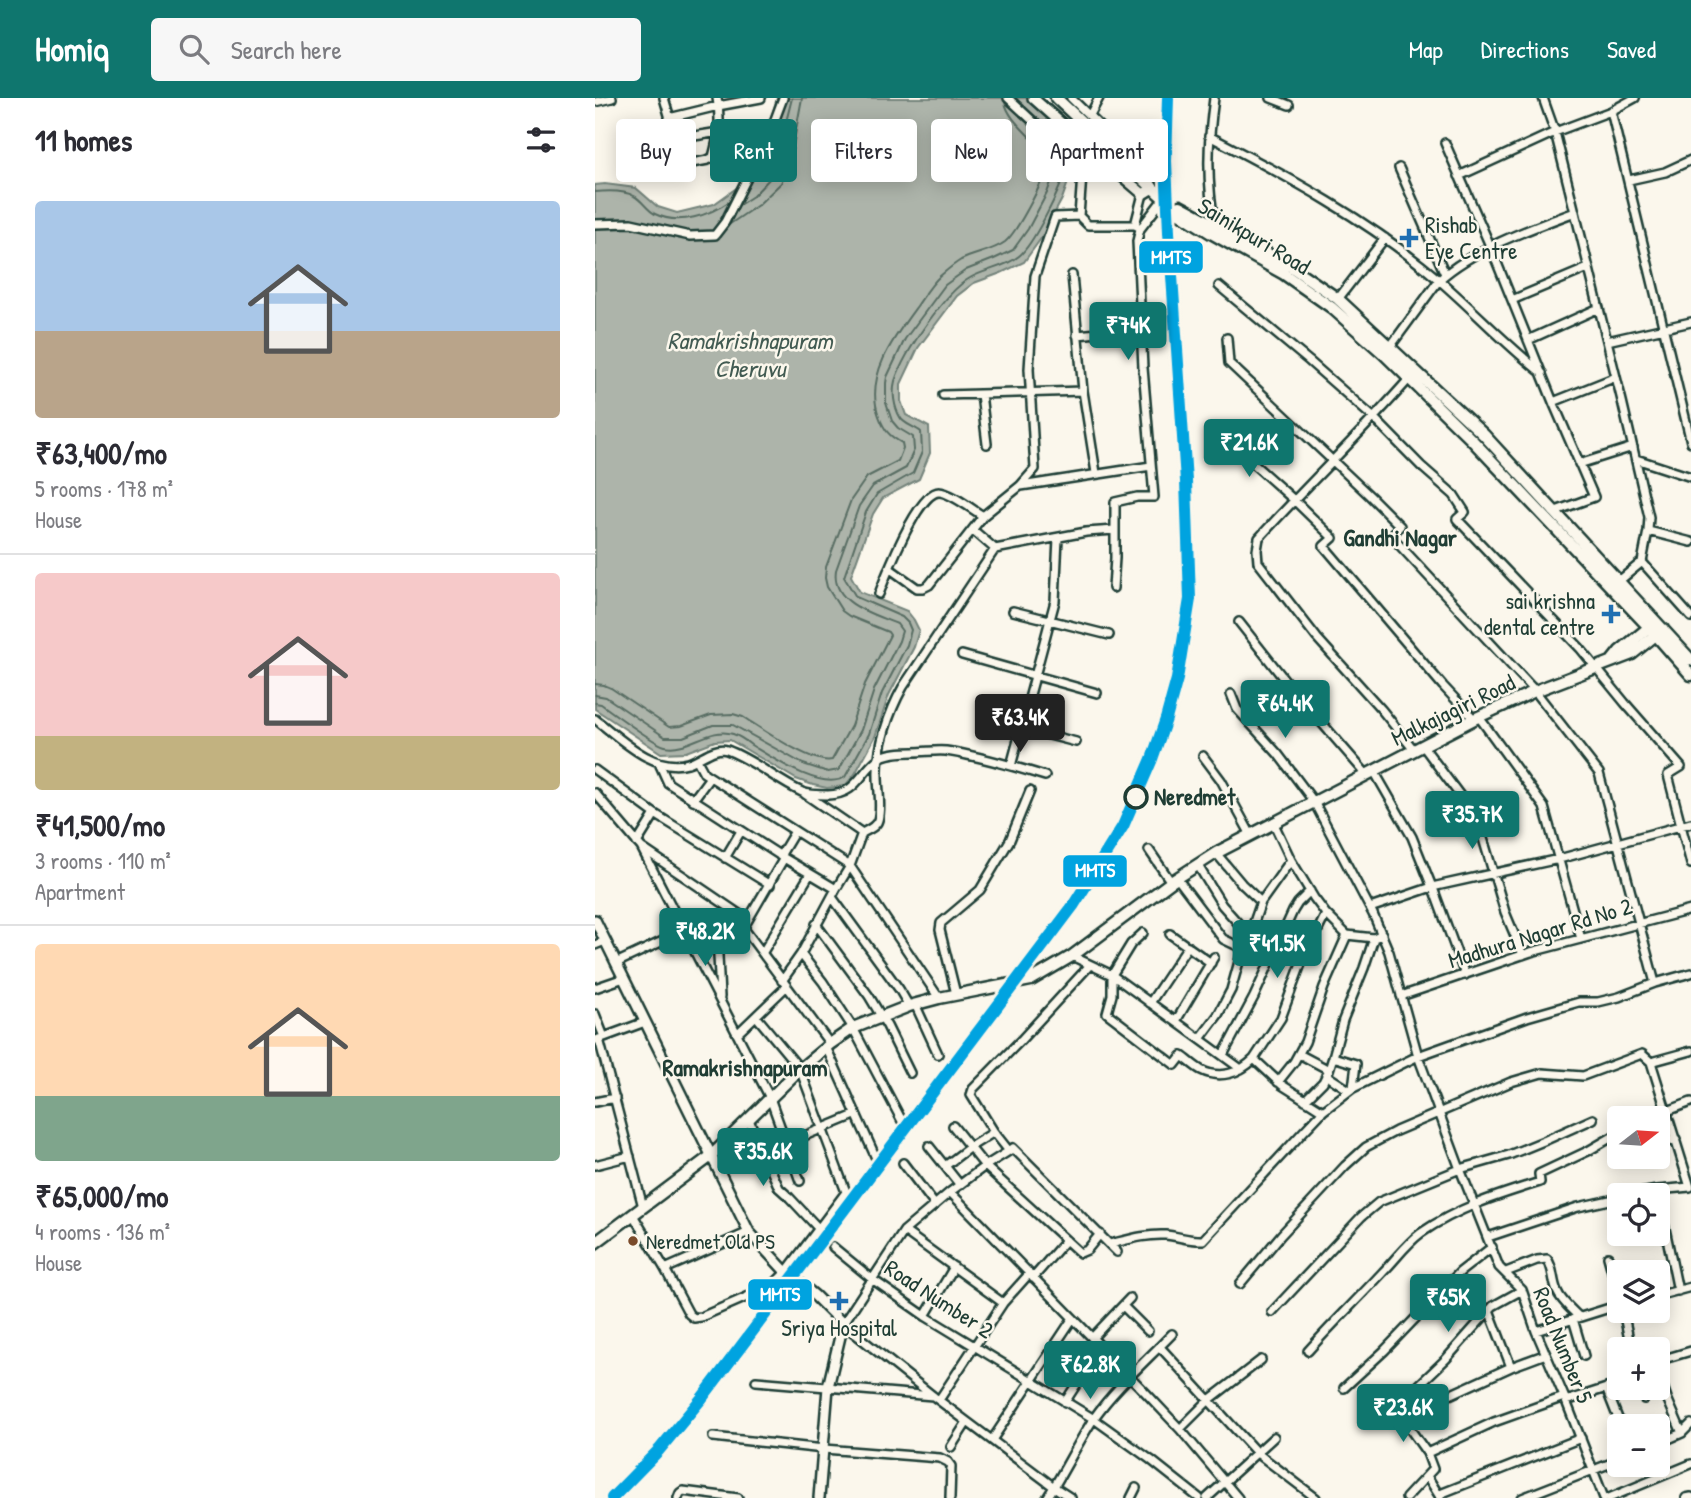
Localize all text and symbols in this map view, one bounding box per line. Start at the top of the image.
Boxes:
search box [151,18,641,81]
text: Homiq [35,27,109,71]
icon: search [175,30,213,68]
text: Search here [231,32,342,67]
text: Map [1409,33,1443,65]
text: Directions [1481,33,1569,65]
text: Saved [1607,33,1656,65]
chip: Buy [616,119,696,182]
chip: Rent [710,119,797,182]
chip: Filters [811,119,917,182]
chip: New [931,119,1012,182]
chip: Apartment [1026,119,1168,182]
text: 11 homes [35,120,132,160]
icon: filters [522,121,560,159]
street label: Sainikpuri Road [1192,190,1316,281]
place label: Rishab Eye Centre [1425,209,1517,266]
marker: Rishab Eye Centre [1399,228,1419,248]
line badge: MMTS [1138,240,1204,274]
text: MMTS [1151,244,1191,270]
icon: home [235,246,361,372]
pin: ₹74K [1087,302,1169,362]
text: ₹74K [1105,309,1151,340]
water label: Ramakrishnapuram Cheruvu [667,324,833,384]
pin: ₹21.6K [1192,420,1306,479]
text: ₹21.6K [1220,426,1278,457]
text: ₹63,400/mo [35,433,167,473]
text: 5 rooms · 178 m² [35,473,173,504]
text: House [35,504,82,535]
district label: Gandhi Nagar [1343,521,1458,554]
place label: sai krishna dental centre [1484,585,1595,642]
marker: sai krishna dental centre [1601,604,1621,624]
icon: home [235,618,361,744]
street label: Malkajagiri Road [1386,666,1520,753]
pin: ₹64.4K [1228,680,1342,740]
text: ₹64.4K [1257,687,1313,718]
pin: ₹63.4K [963,694,1077,754]
text: ₹63.4K [991,701,1049,732]
place label: Neredmet [1154,781,1236,812]
marker: Neredmet [1124,785,1148,809]
pin: ₹35.7K [1415,792,1529,851]
text: ₹35.7K [1441,798,1503,829]
text: ₹41,500/mo [35,805,165,845]
text: 3 rooms · 110 m² [35,845,171,876]
line badge: MMTS [1062,854,1128,888]
text: MMTS [1075,857,1115,883]
text: Apartment [35,876,125,907]
street label: Madhura Nagar Rd No 2 [1444,890,1636,975]
pin: ₹48.2K [648,908,762,968]
text: ₹48.2K [675,915,735,946]
pin: ₹41.5K [1220,920,1334,980]
text: ₹41.5K [1249,927,1305,958]
icon: home [235,989,361,1115]
district label: Ramakrishnapuram [662,1051,828,1084]
north arrow [1607,1106,1669,1169]
map controls [1607,1106,1670,1477]
pin: ₹35.6K [706,1128,820,1188]
text: ₹35.6K [733,1135,793,1166]
text: ₹65,000/mo [35,1176,168,1216]
button: locate [1607,1183,1670,1246]
text: 4 rooms · 136 m² [35,1216,170,1247]
place label: Neredmet Old PS [646,1227,775,1256]
marker: Neredmet Old PS [626,1234,640,1248]
text: House [35,1247,82,1278]
street label: Road Number 2 [879,1252,1000,1345]
button: layers [1607,1260,1670,1323]
pin: ₹65K [1407,1274,1489,1334]
line badge: MMTS [747,1278,813,1311]
text: MMTS [760,1281,800,1307]
text: ₹65K [1426,1281,1470,1312]
street label: Road Number 5 [1526,1282,1601,1408]
marker: Sriya Hospital [829,1291,849,1311]
place label: Sriya Hospital [781,1312,898,1343]
button: + [1607,1337,1670,1400]
pin: ₹62.8K [1033,1342,1147,1401]
text: ₹62.8K [1060,1348,1120,1379]
pin: ₹23.6K [1346,1384,1460,1444]
text: ₹23.6K [1373,1391,1433,1422]
button: − [1607,1414,1670,1477]

